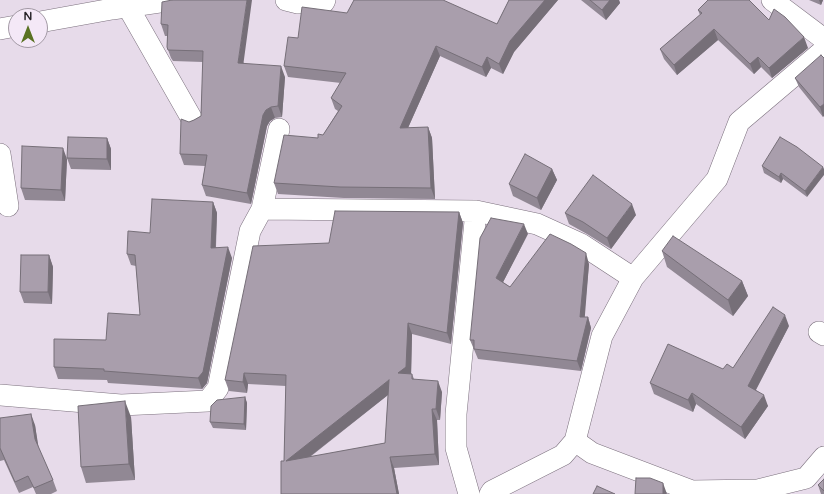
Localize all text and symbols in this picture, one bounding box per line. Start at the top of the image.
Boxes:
north arrow [8,8,48,48]
text: N [24,10,32,23]

